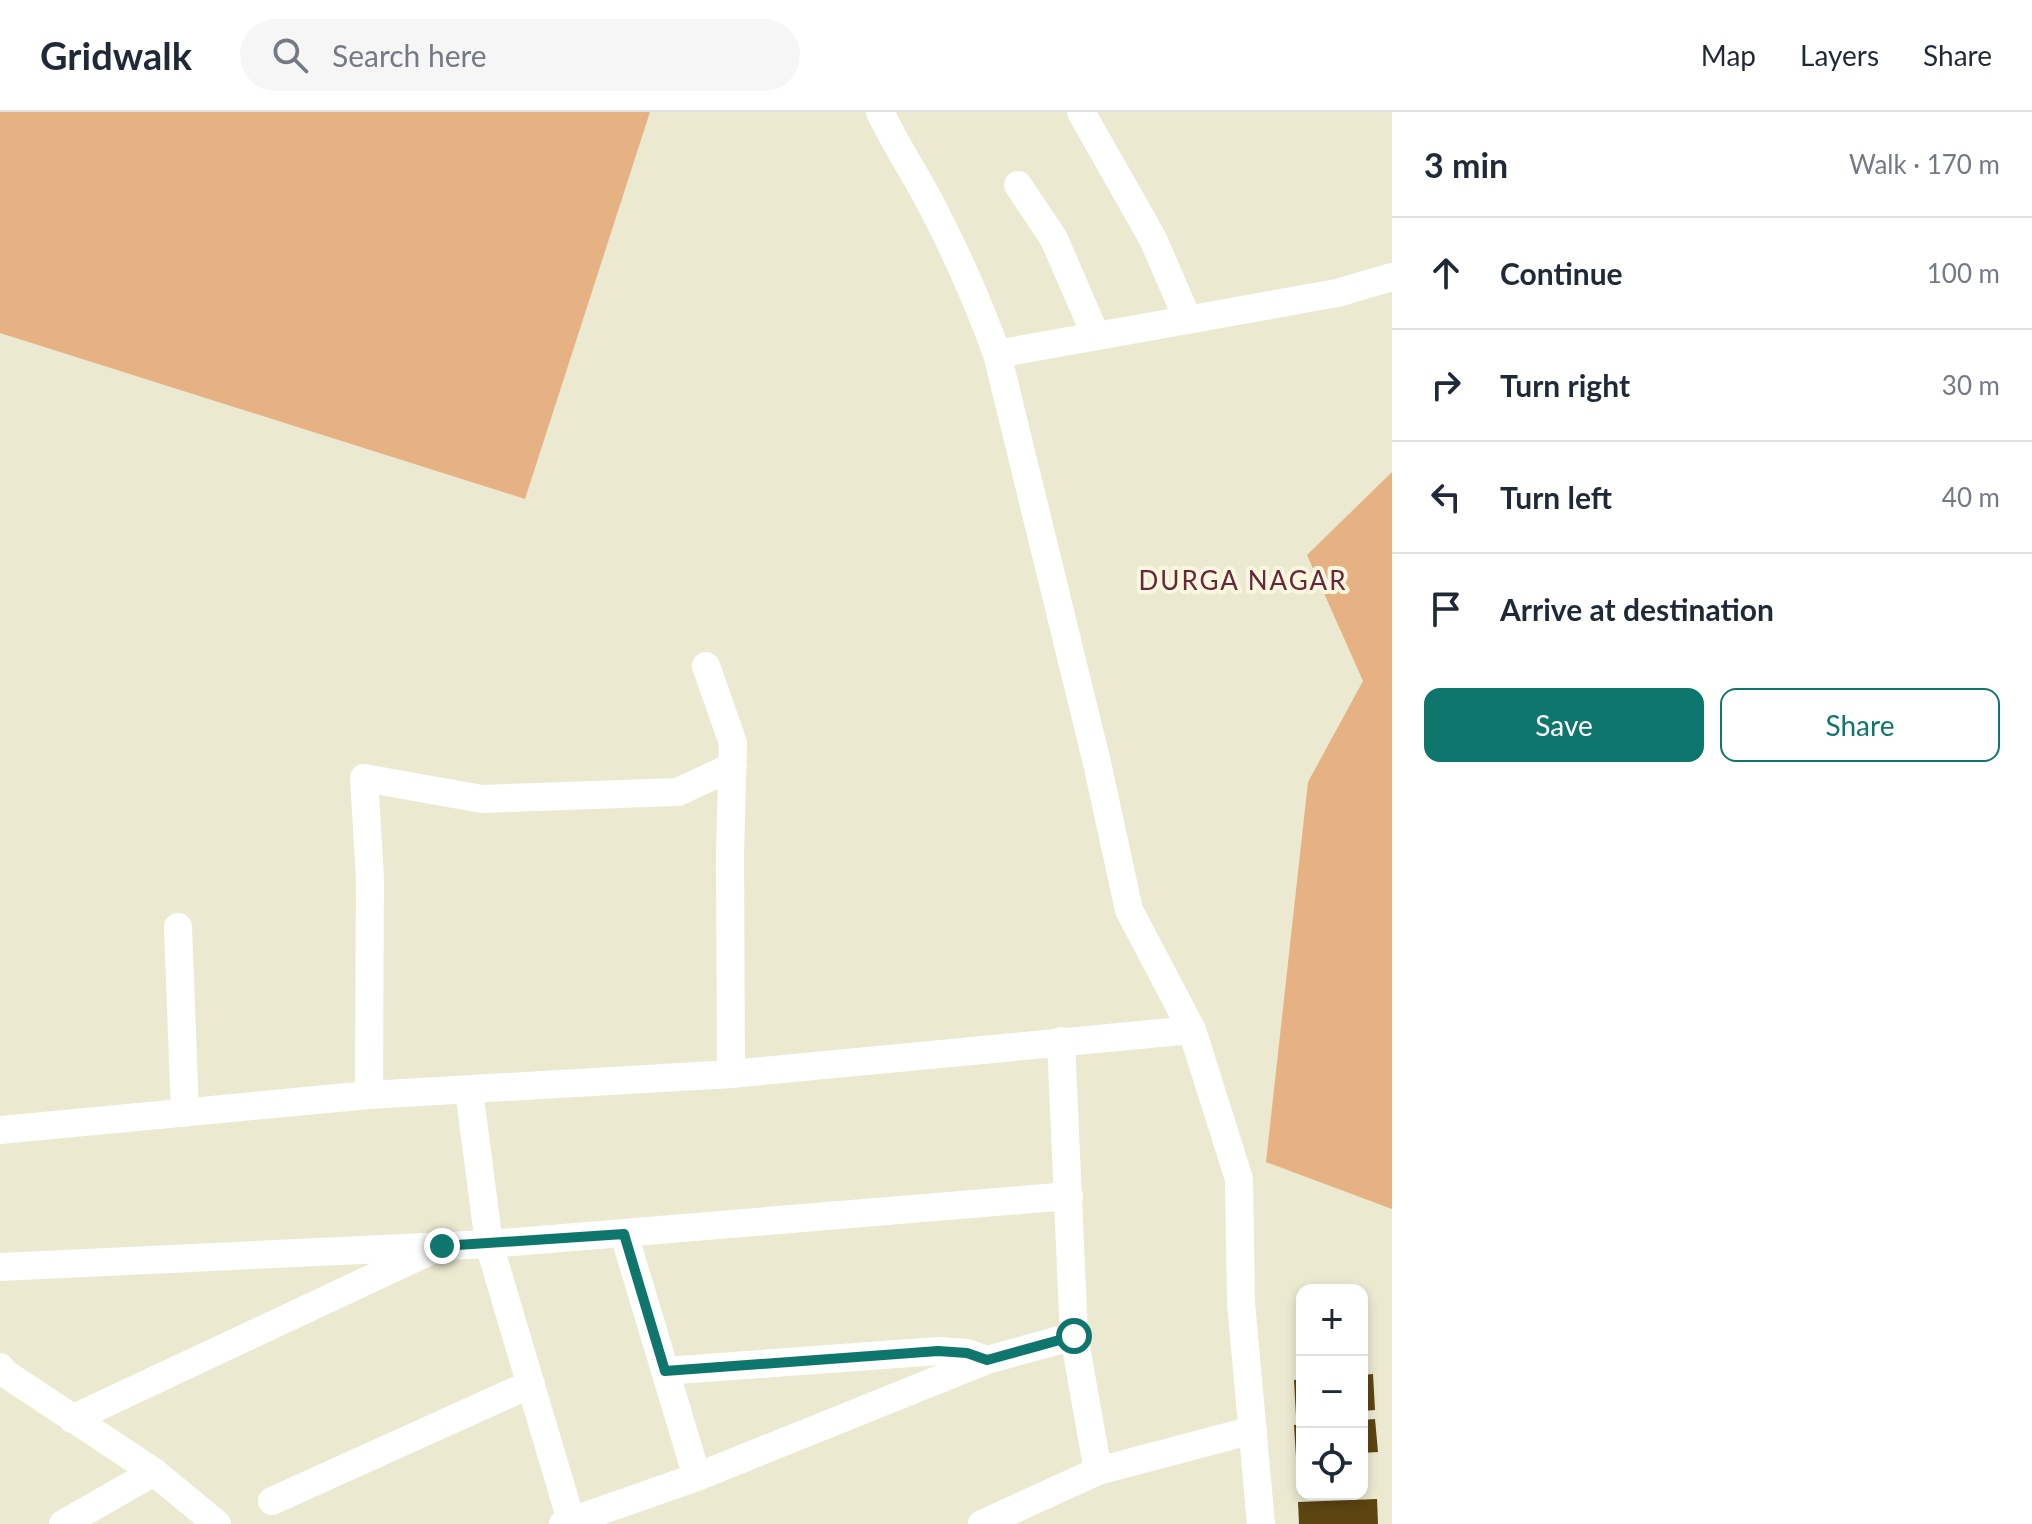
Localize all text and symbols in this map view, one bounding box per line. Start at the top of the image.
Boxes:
search box [240,19,800,91]
text: Gridwalk [40,32,192,78]
icon: search [268,33,312,77]
text: Search here [332,37,487,73]
text: Map [1701,38,1756,72]
text: Layers [1800,38,1879,72]
text: Share [1923,38,1992,72]
text: 3 min [1424,144,1508,185]
text: Walk · 170 m [1849,148,2000,180]
icon: ahead [1424,251,1468,295]
text: Continue [1500,255,1623,291]
text: 100 m [1927,257,2000,289]
icon: right [1424,363,1468,407]
text: Turn right [1500,367,1630,403]
text: 30 m [1942,369,2000,401]
icon: left [1424,475,1468,519]
text: Turn left [1500,479,1612,515]
text: 40 m [1942,481,2000,513]
district label: DURGA NAGAR [1139,564,1347,596]
icon: arrive [1424,587,1468,631]
text: Arrive at destination [1500,591,1774,627]
button: Save [1424,688,1704,762]
button: Share [1720,688,2000,762]
route end [424,1228,460,1264]
map controls [1296,1284,1368,1500]
button: + [1296,1284,1368,1356]
route start [1056,1318,1092,1354]
button: − [1296,1356,1368,1428]
button: locate [1296,1428,1368,1500]

